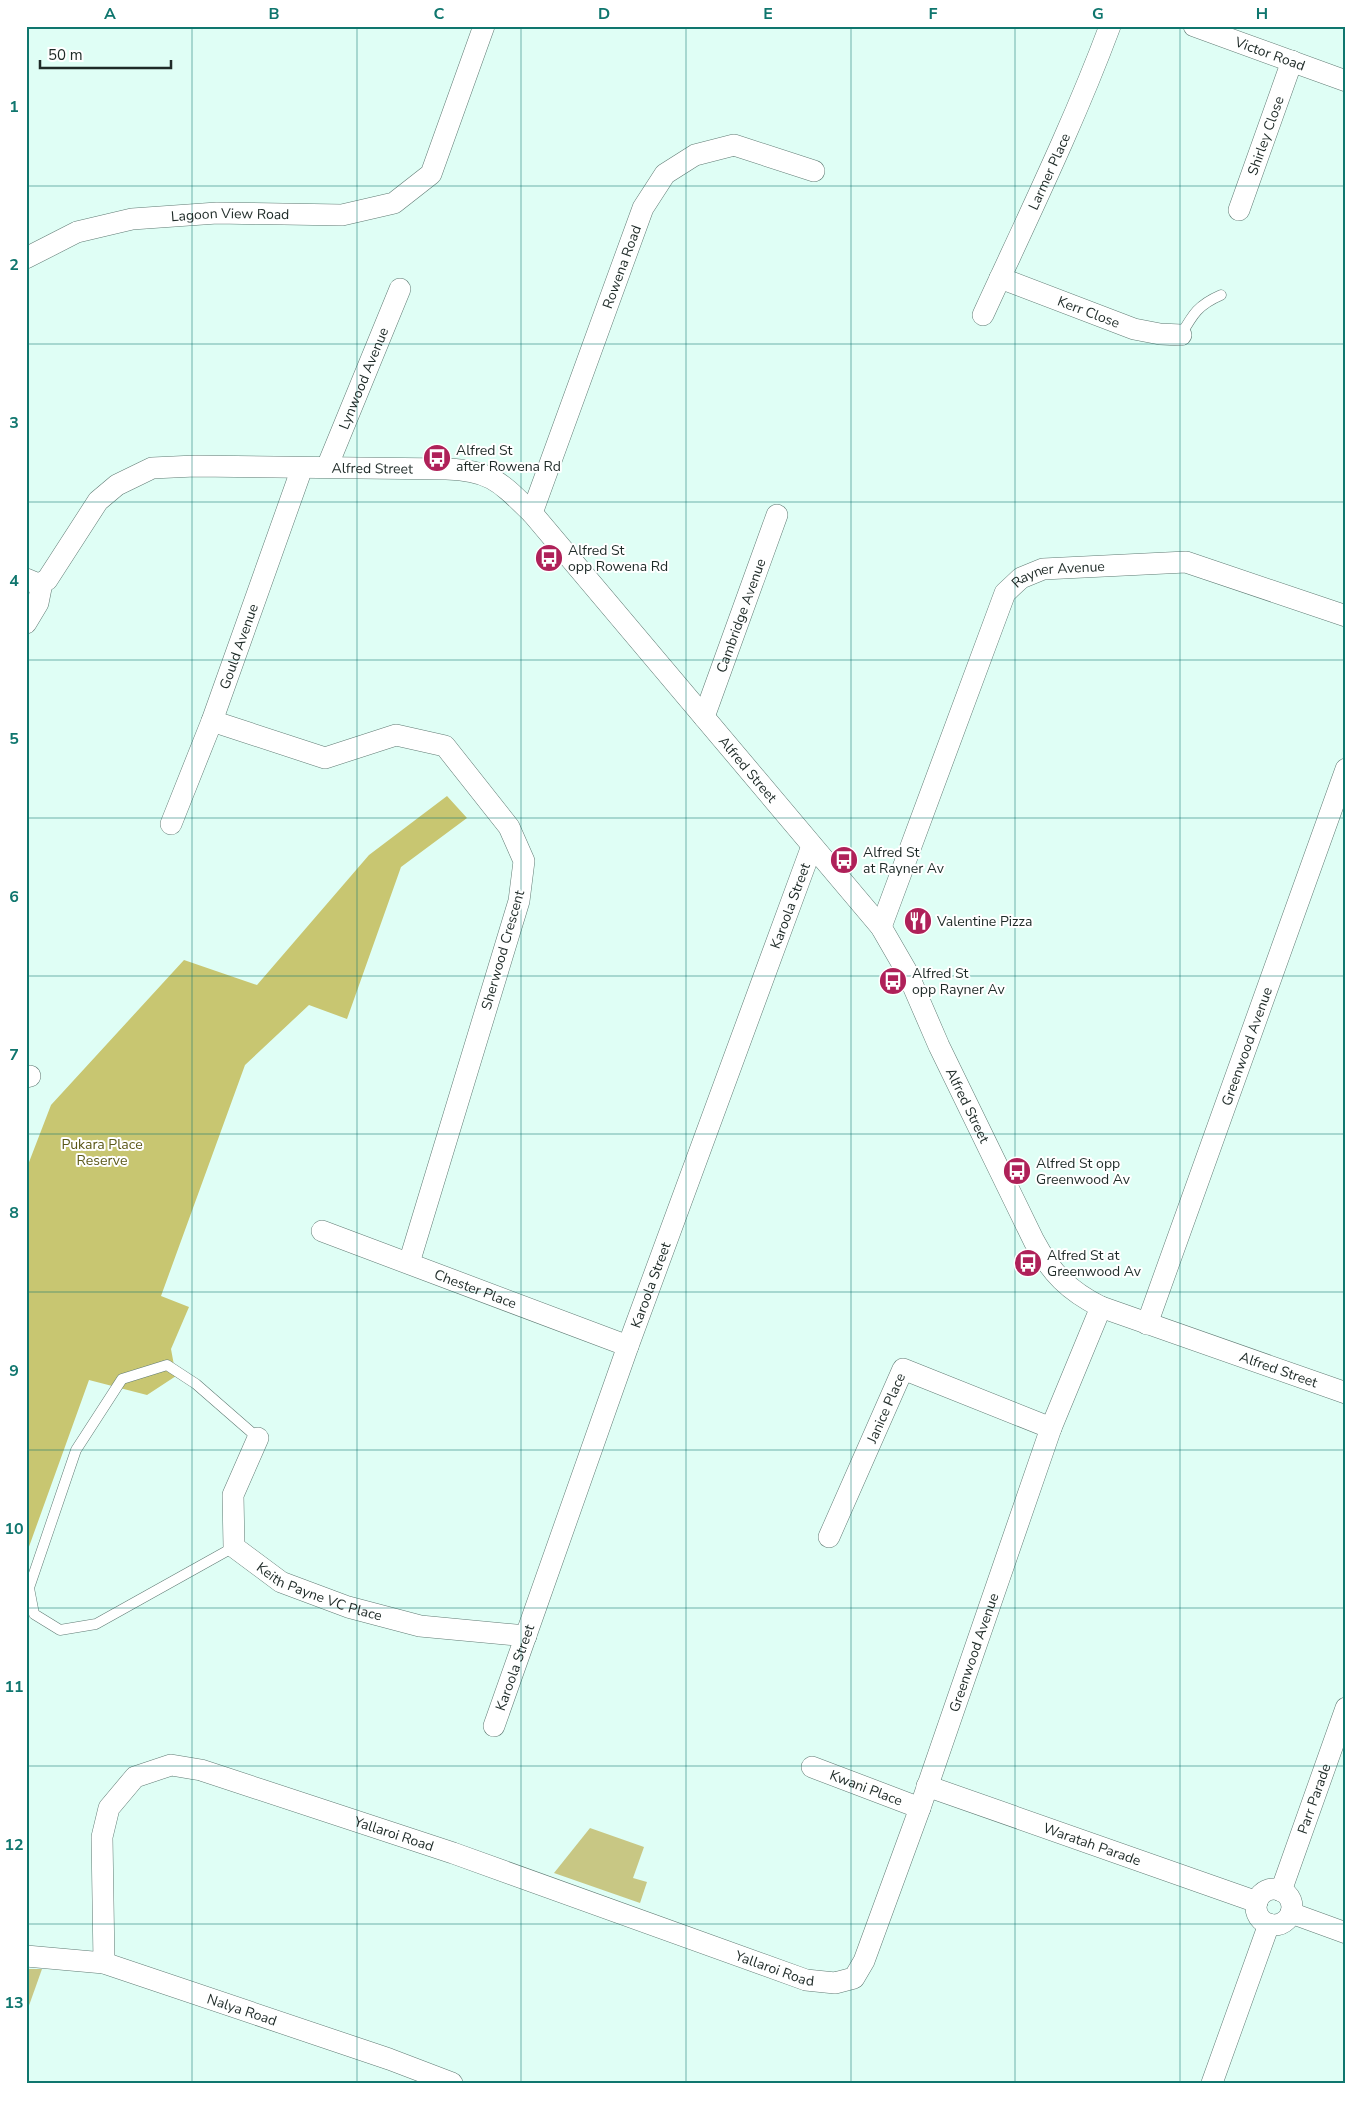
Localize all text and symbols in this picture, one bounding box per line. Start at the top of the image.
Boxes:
text: A [104,3,116,25]
text: B [268,3,280,25]
text: C [434,3,445,25]
text: D [598,3,610,25]
text: E [763,3,773,25]
text: F [929,3,938,25]
text: G [1092,3,1104,25]
text: H [1256,3,1268,25]
street label: Victor Road [1232,32,1308,75]
scale bar [40,38,171,70]
text: 50 m [48,45,83,65]
street label: Shirley Close [1243,93,1288,178]
text: 1 [9,96,19,118]
street label: Larmer Place [1023,130,1075,213]
street label: Lagoon View Road [170,203,290,226]
street label: Rowena Road [598,222,646,311]
text: 2 [9,254,19,276]
street label: Kerr Close [1055,291,1123,332]
street label: Lynwood Avenue [334,324,393,432]
text: 3 [9,412,19,434]
place label: Alfred St after Rowena Rd [456,441,561,476]
bus stop icon: Alfred St after Rowena Rd [422,443,452,473]
street label: Alfred Street [332,458,413,478]
place label: Alfred St opp Rowena Rd [568,541,668,576]
bus stop icon: Alfred St opp Rowena Rd [534,543,564,573]
street label: Cambridge Avenue [711,556,770,675]
street label: Rayner Avenue [1007,556,1105,592]
text: 4 [9,570,19,592]
street label: Gould Avenue [215,601,262,692]
text: 5 [9,728,19,750]
street label: Alfred Street [714,732,782,806]
place label: Alfred St at Rayner Av [863,843,945,878]
bus stop icon: Alfred St at Rayner Av [829,845,859,875]
street label: Karoola Street [766,860,815,951]
text: 6 [9,886,19,908]
street label: Sherwood Crescent [477,888,529,1012]
restaurant icon: Valentine Pizza [903,906,933,936]
place label: Valentine Pizza [936,912,1032,931]
place label: Alfred St opp Rayner Av [912,964,1005,999]
bus stop icon: Alfred St opp Rayner Av [878,966,908,996]
street label: Greenwood Avenue [1217,984,1277,1108]
text: 7 [9,1044,19,1066]
street label: Alfred Street [942,1065,994,1146]
park label: Pukara Place Reserve [61,1135,143,1170]
place label: Alfred St opp Greenwood Av [1036,1154,1131,1189]
bus stop icon: Alfred St opp Greenwood Av [1002,1156,1032,1186]
text: 8 [9,1202,19,1224]
street label: Karoola Street [626,1239,675,1331]
place label: Alfred St at Greenwood Av [1047,1246,1142,1281]
bus stop icon: Alfred St at Greenwood Av [1013,1248,1043,1278]
street label: Chester Place [432,1265,519,1313]
street label: Alfred Street [1237,1347,1320,1392]
text: 9 [9,1360,19,1382]
street label: Janice Place [862,1370,910,1447]
text: 10 [4,1518,24,1540]
street label: Keith Payne VC Place [253,1558,384,1625]
street label: Greenwood Avenue [944,1591,1003,1715]
street label: Karoola Street [491,1622,539,1713]
text: 11 [4,1676,24,1698]
street label: Parr Parade [1293,1761,1335,1836]
street label: Kwani Place [827,1765,905,1810]
street label: Yallaroi Road [351,1811,436,1856]
street label: Waratah Parade [1041,1818,1143,1870]
text: 12 [4,1834,24,1856]
street label: Yallaroi Road [732,1946,815,1990]
street label: Nalya Road [205,1989,279,2030]
text: 13 [4,1992,24,2014]

